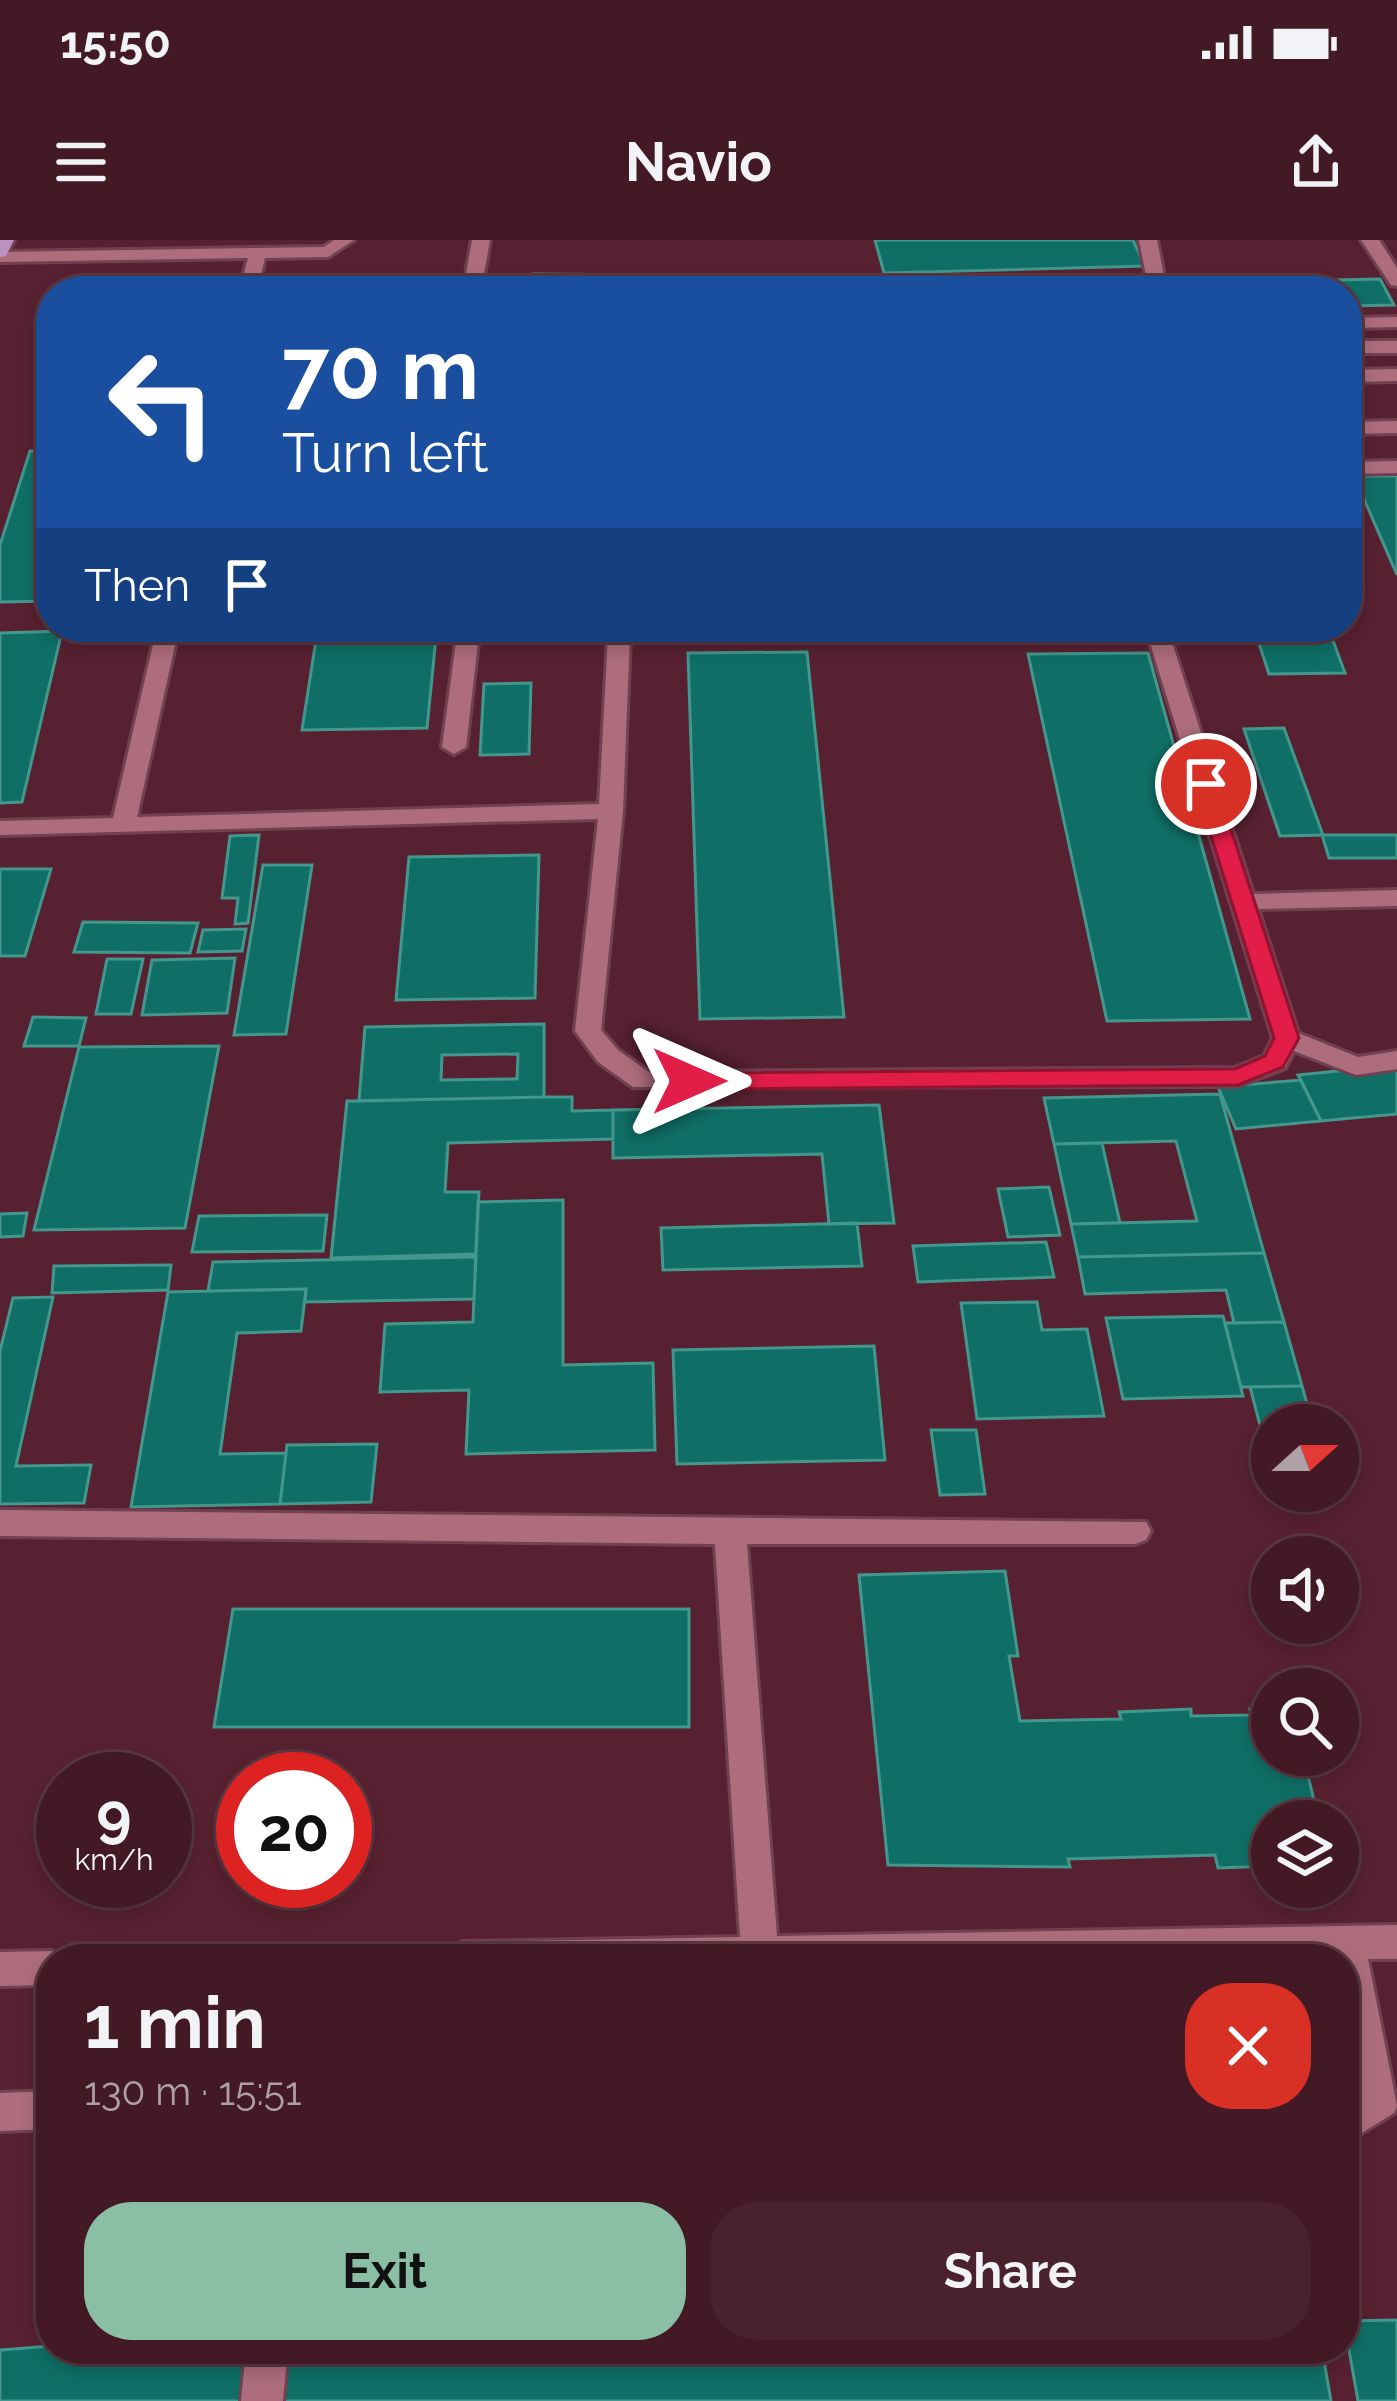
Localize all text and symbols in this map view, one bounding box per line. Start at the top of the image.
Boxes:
text: 15:50 [60,16,171,69]
icon: menu [48,129,114,195]
icon: share [1283,129,1349,195]
text: Navio [625,130,772,194]
text: 70 m [282,320,479,419]
icon: left [84,324,240,480]
text: Turn left [282,421,489,485]
icon: arrive [214,552,280,618]
text: Then [84,559,190,612]
pin [1155,733,1257,835]
icon: arrive [1173,751,1239,817]
position arrow [626,1018,752,1144]
north arrow [1251,1404,1359,1512]
map controls [1251,1404,1359,1908]
button: sound [1251,1536,1359,1644]
button: search [1251,1668,1359,1776]
speed limit sign: 20 [216,1752,372,1908]
text: 9 [96,1780,132,1850]
button: layers [1251,1800,1359,1908]
text: km/h [74,1842,154,1877]
text: 1 min [84,1980,266,2065]
button: close [1185,1983,1311,2109]
text: 130 m · 15:51 [84,2068,302,2114]
button: Exit [84,2202,686,2340]
button: Share [710,2202,1311,2340]

